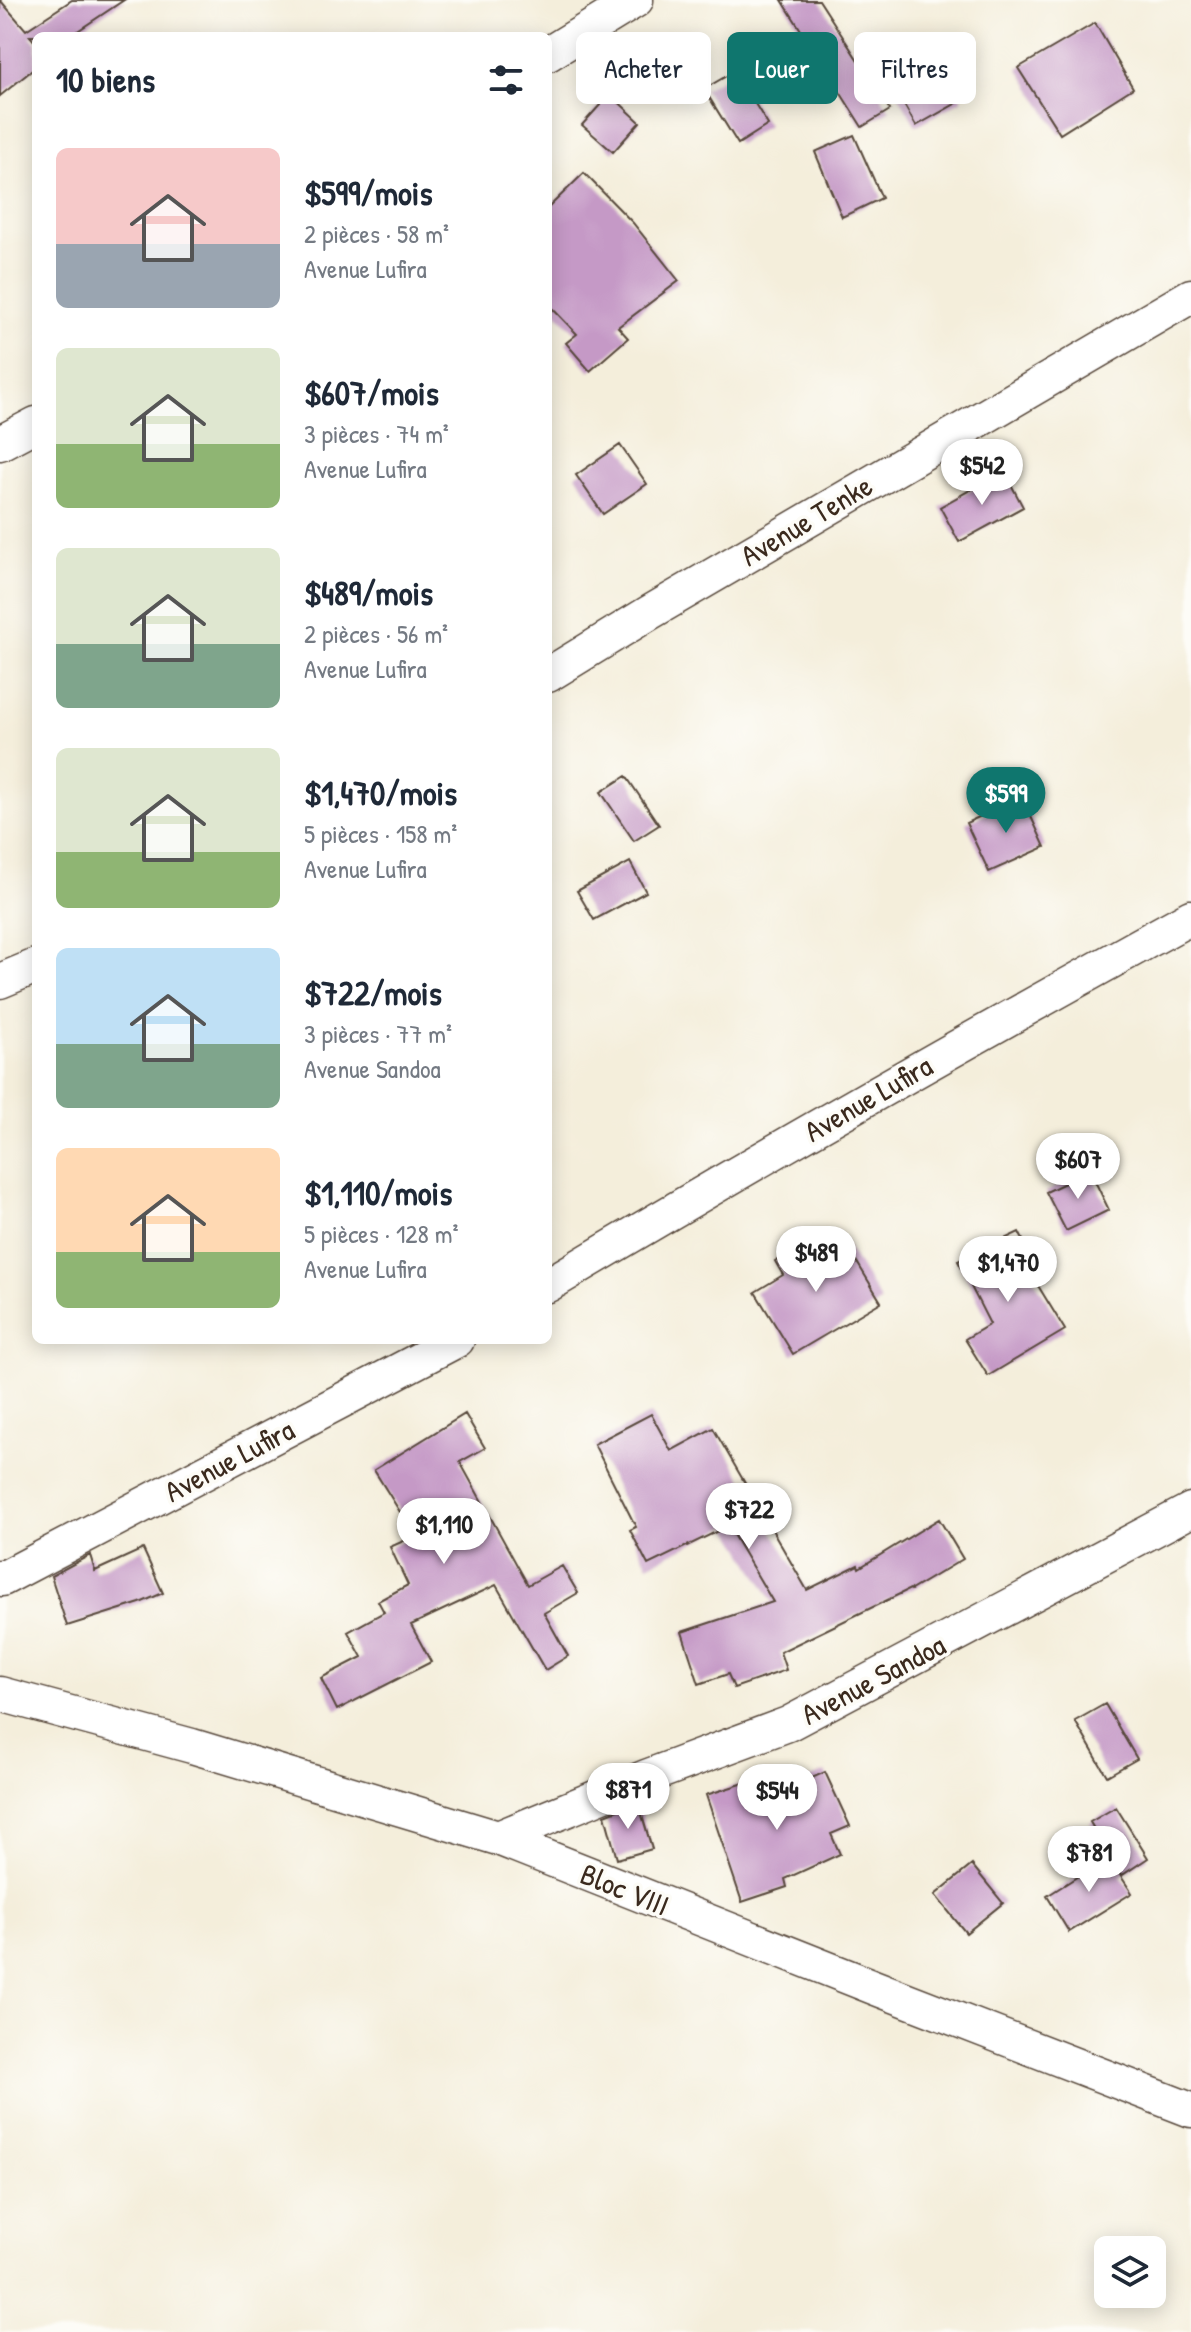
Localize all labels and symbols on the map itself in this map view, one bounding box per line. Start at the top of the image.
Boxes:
pin: $542 [935,439,1029,507]
street label: Avenue Tenke [733,465,879,575]
pin: $599 [959,767,1053,835]
street label: Avenue Lufira [797,1045,939,1151]
pin: $607 [1031,1133,1125,1201]
pin: $489 [769,1226,863,1294]
pin: $1,470 [943,1236,1073,1304]
street label: Avenue Lufira [157,1409,301,1511]
pin: $722 [702,1483,796,1551]
pin: $1,110 [379,1498,509,1566]
street label: Avenue Sandoa [794,1624,952,1734]
pin: $871 [581,1763,675,1831]
pin: $544 [730,1764,824,1832]
pin: $781 [1042,1826,1136,1894]
street label: Bloc VIII [575,1853,675,1925]

